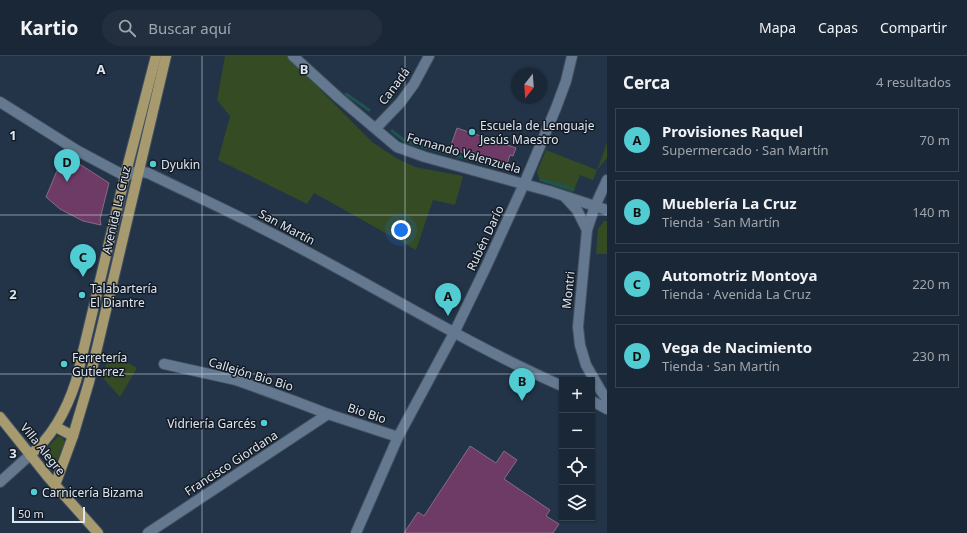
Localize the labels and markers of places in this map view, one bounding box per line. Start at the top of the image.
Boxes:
place label: Escuela de Lenguaje Jesús Maestro [479,117,595,148]
marker: Escuela de Lenguaje Jesús Maestro [467,127,477,137]
pin: D [54,149,80,182]
place label: Dyukin [161,156,200,173]
marker: Dyukin [148,159,158,169]
pin: C [70,244,96,277]
place label: Talabartería El Diantre [90,280,157,311]
pin: A [435,283,461,316]
marker: Talabartería El Diantre [77,290,87,300]
place label: Ferretería Gutierrez [72,349,127,380]
marker: Ferretería Gutierrez [59,359,69,369]
pin: B [509,368,535,401]
place label: Vidriería Garcés [167,415,256,432]
marker: Vidriería Garcés [259,418,269,428]
place label: Carnicería Bizama [42,484,143,501]
marker: Carnicería Bizama [29,487,39,497]

